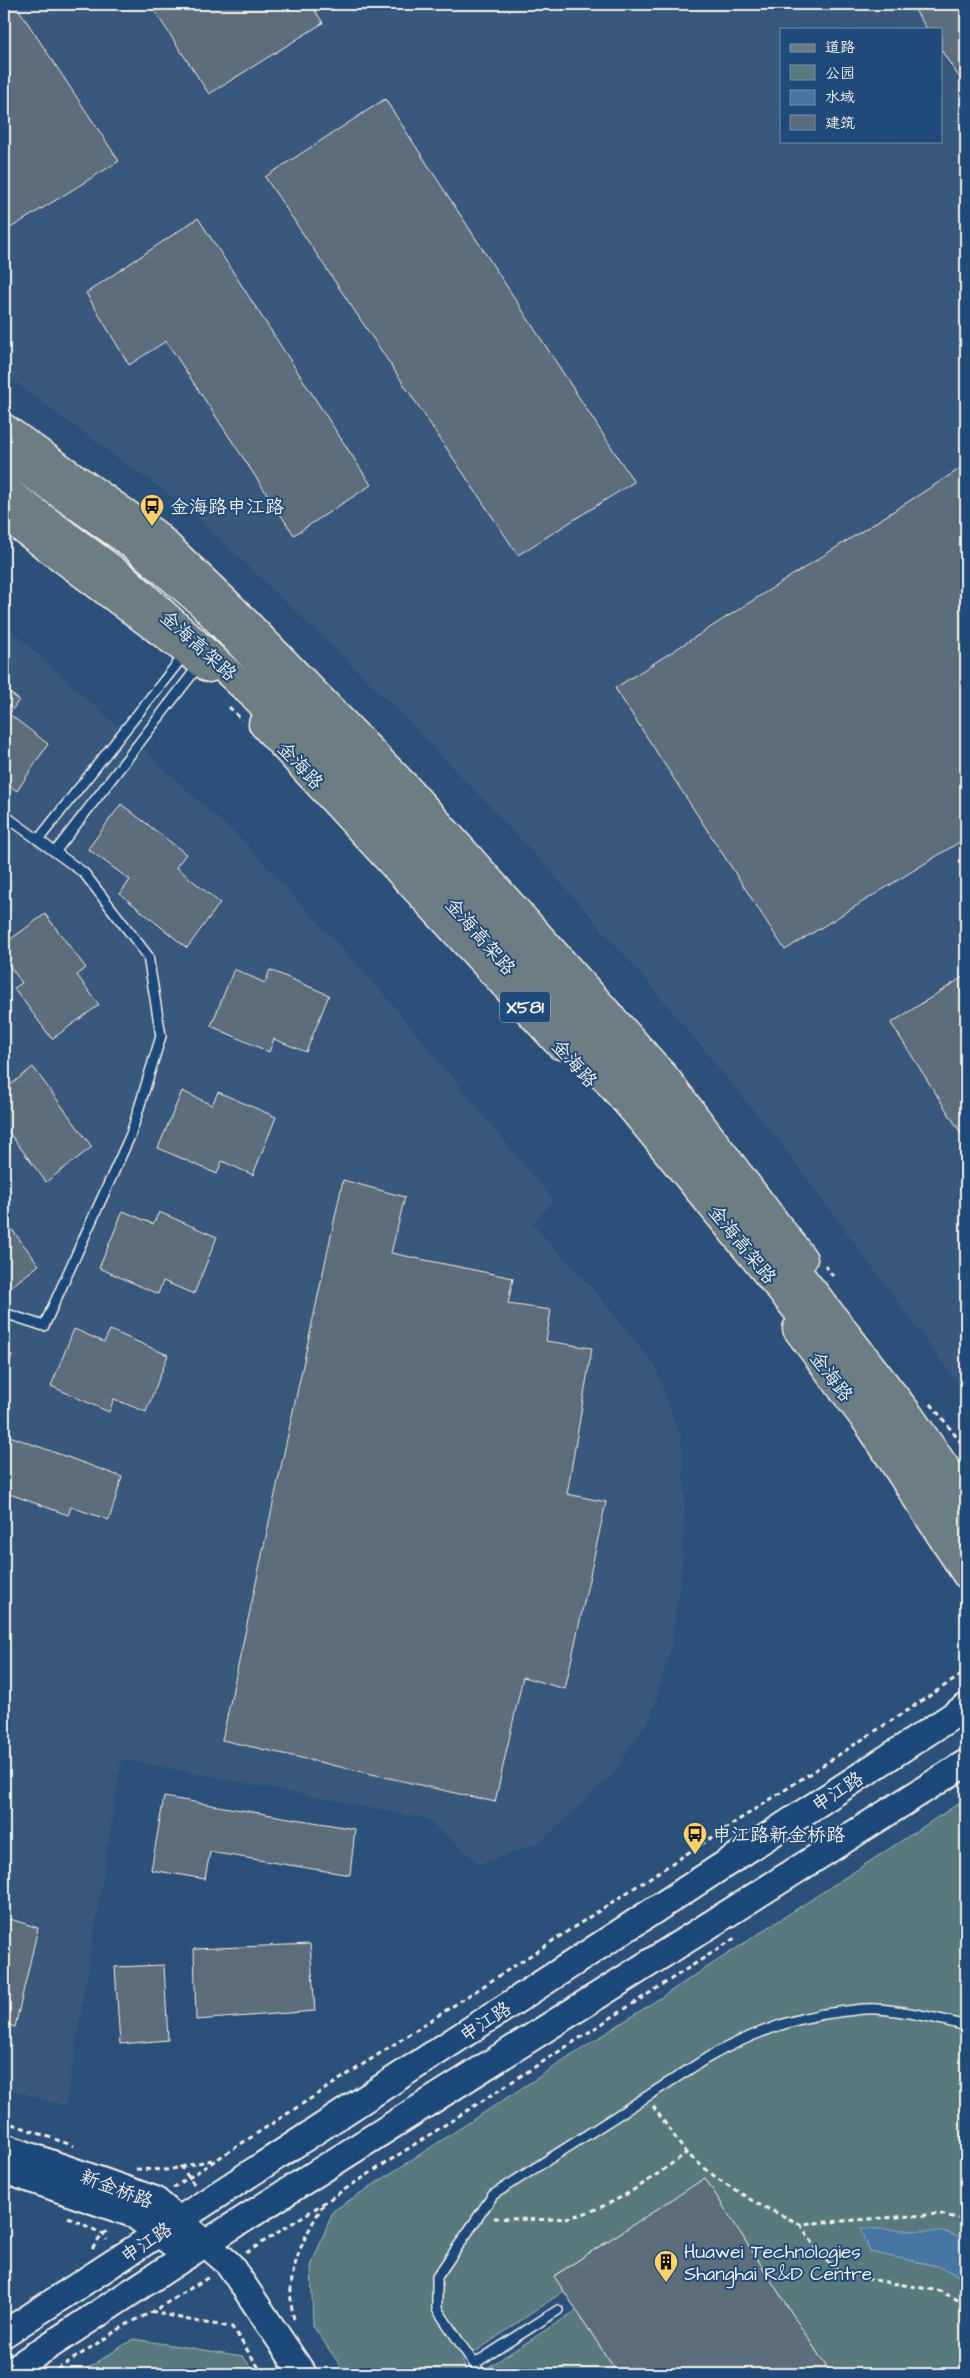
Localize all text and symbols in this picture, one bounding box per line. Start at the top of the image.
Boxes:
legend [780,28,942,142]
text: 道路 [825,37,855,58]
text: 公园 [825,63,855,84]
text: 水域 [825,87,855,108]
text: 建筑 [825,113,855,134]
bus stop icon: 金海路申江路 [139,493,165,527]
place label: 金海路申江路 [170,494,284,521]
street label: 金海高架路 [154,604,242,688]
street label: 金海路 [271,736,329,796]
street label: 金海高架路 [439,892,521,982]
road number: X581 [500,992,550,1022]
street label: 金海路 [545,1034,603,1094]
street label: 金海高架路 [701,1200,782,1290]
street label: 金海路 [803,1346,859,1408]
street label: 申江路 [807,1765,869,1819]
bus stop icon: 申江路新金桥路 [682,1821,708,1855]
place label: 申江路新金桥路 [712,1822,845,1849]
street label: 申江路 [455,1995,517,2049]
street label: 新金桥路 [76,2163,157,2216]
street label: 申江路 [116,2216,178,2270]
place label: Huawei Technologies Shanghai R&D Centre [684,2239,872,2289]
building icon: Huawei Technologies Shanghai R&D Centre [653,2249,679,2283]

